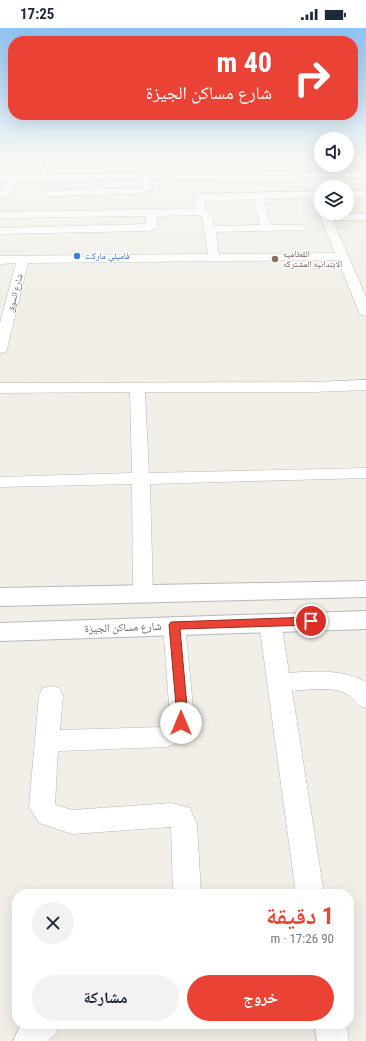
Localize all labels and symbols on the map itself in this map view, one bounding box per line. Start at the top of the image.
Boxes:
place label: القطاميه الابتدائيه المشتركه [283,249,342,269]
marker: فاميلي ماركت [72,251,82,261]
place label: فاميلي ماركت [85,251,130,263]
marker: القطاميه الابتدائيه المشتركه [270,254,280,264]
street label: شارع السوق [5,273,26,313]
pin [294,604,328,638]
street label: شارع مساكن الجيزة [84,620,162,635]
position arrow [160,702,202,744]

